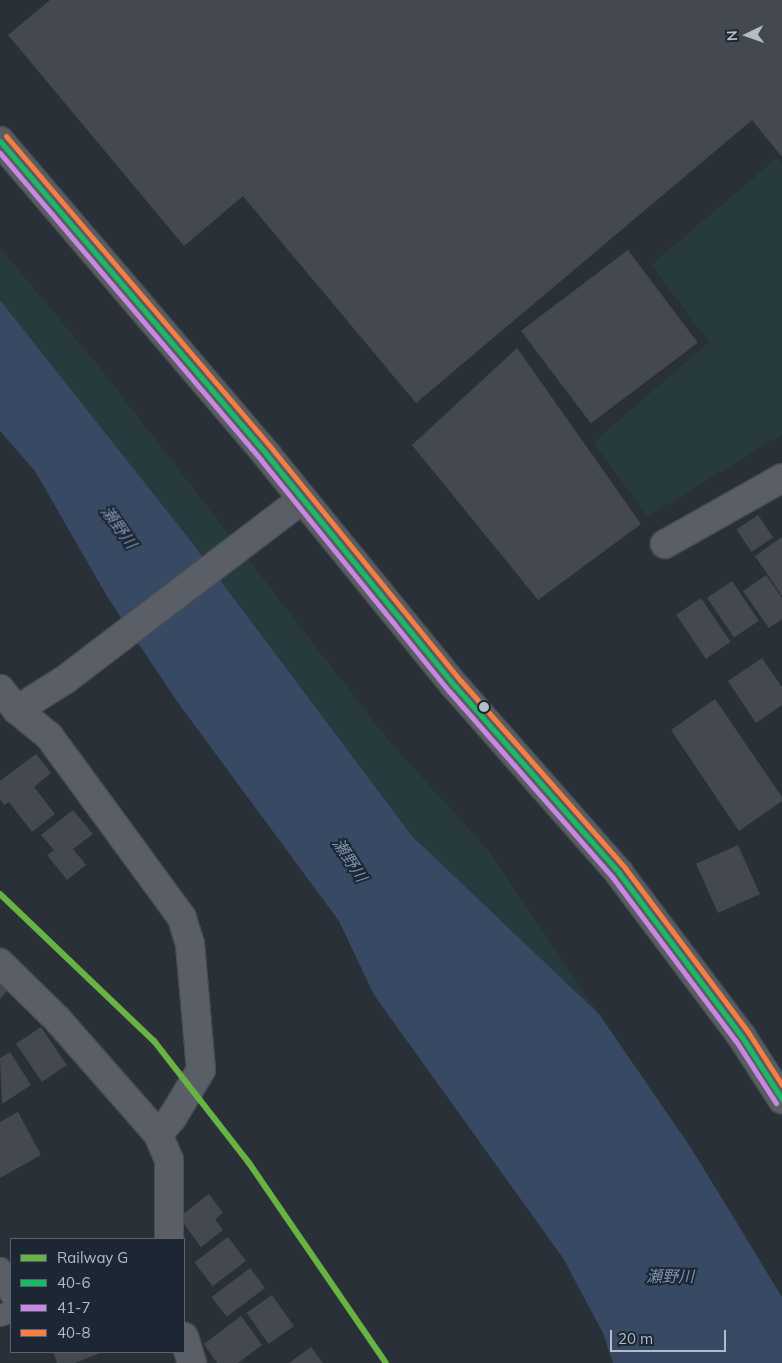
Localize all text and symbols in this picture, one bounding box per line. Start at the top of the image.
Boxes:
north arrow [722,10,772,60]
text: N [723,30,741,42]
water label: 瀬野川 [97,502,141,552]
unlabelled marker [479,702,489,712]
water label: 瀬野川 [329,835,371,885]
legend [10,1238,185,1353]
text: Railway G [57,1248,128,1267]
water label: 瀬野川 [646,1266,694,1286]
text: 40-6 [57,1273,90,1292]
text: 41-7 [57,1298,90,1317]
scale bar [612,1320,728,1352]
text: 40-8 [57,1323,90,1342]
text: 20 m [618,1329,653,1348]

